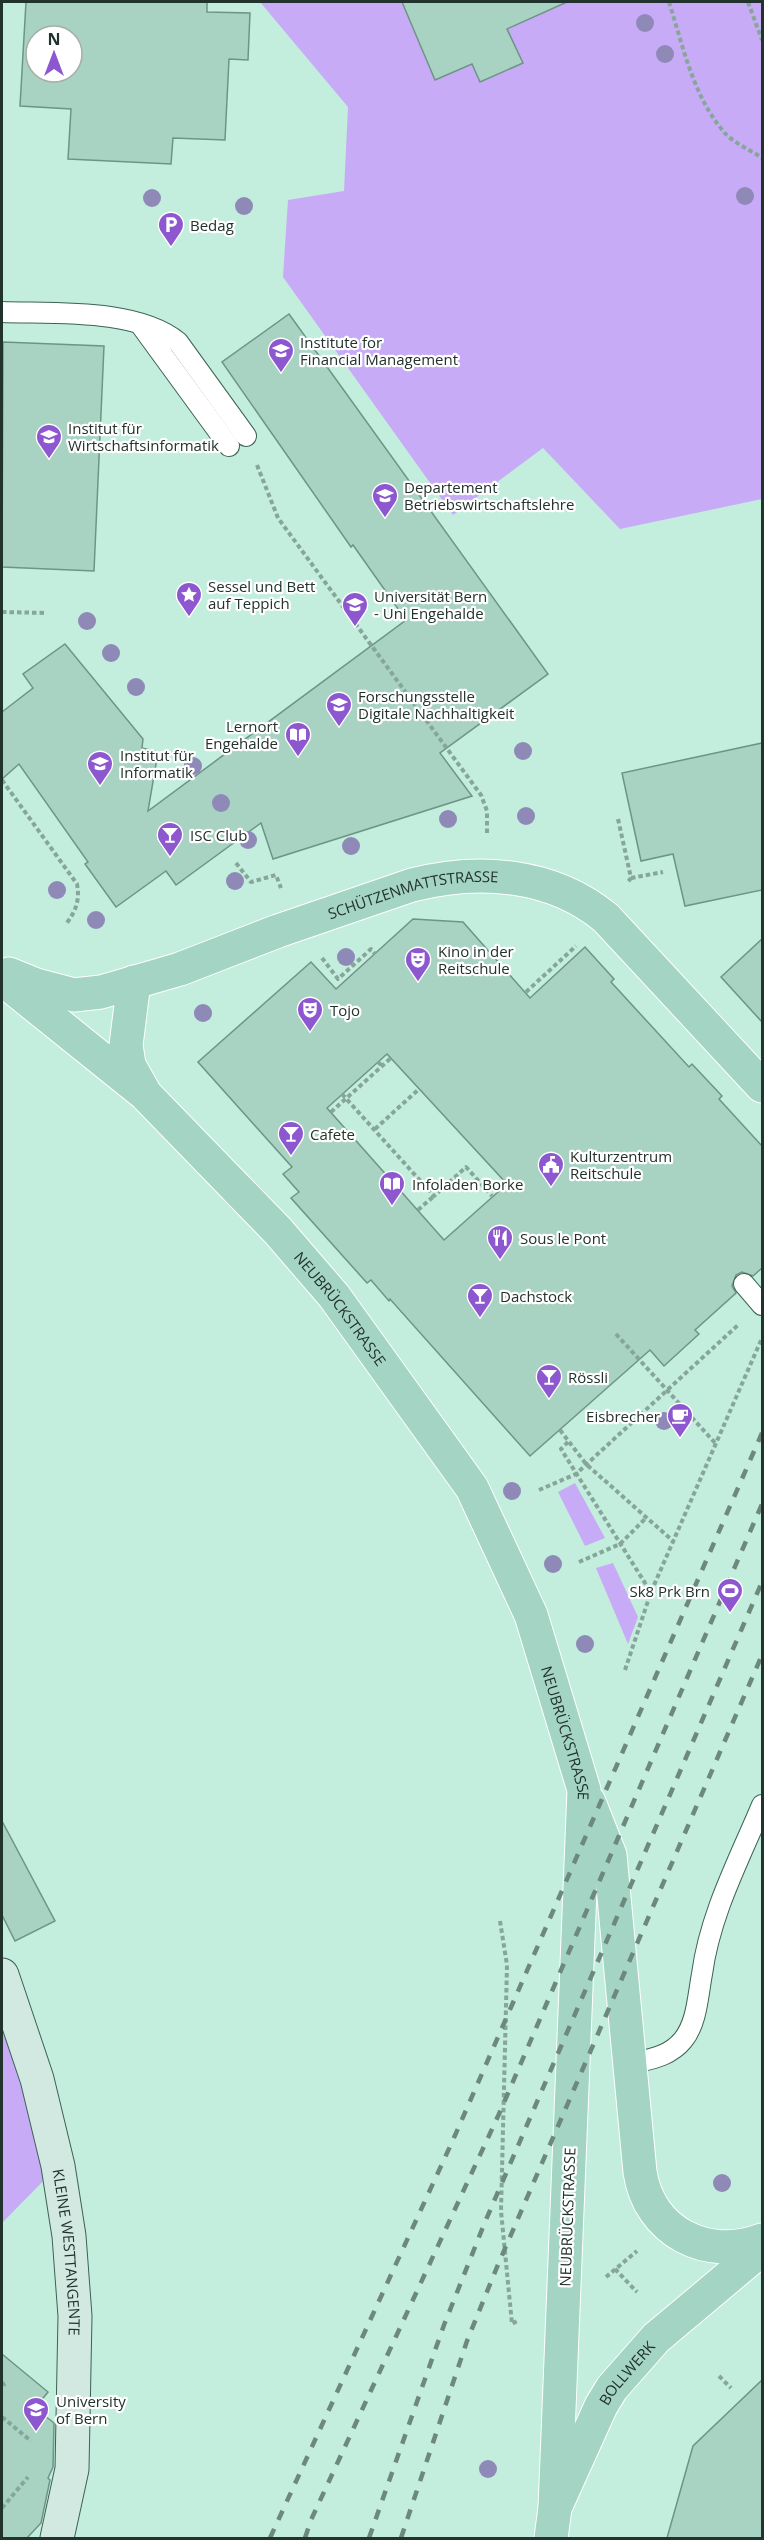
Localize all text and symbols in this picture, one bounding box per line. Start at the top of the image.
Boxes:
north arrow [24,24,84,84]
text: N [47,28,61,50]
parking icon: Bedag [156,210,186,248]
place label: Bedag [190,215,234,235]
place label: Institute for Financial Management [300,332,458,369]
school or university icon: Institute for Financial Management [266,336,296,374]
place label: Institut für Wirtschaftsinformatik [68,418,219,455]
school or university icon: Institut für Wirtschaftsinformatik [34,422,64,460]
place label: Departement Betriebswirtschaftslehre [404,477,574,514]
school or university icon: Departement Betriebswirtschaftslehre [370,481,400,519]
place label: Sessel und Bett auf Teppich [208,576,315,613]
place icon: Sessel und Bett auf Teppich [174,580,204,618]
place label: Universität Bern - Uni Engehalde [374,586,487,623]
school or university icon: Universität Bern - Uni Engehalde [340,590,370,628]
place label: Forschungsstelle Digitale Nachhaltigkeit [358,686,514,723]
school or university icon: Forschungsstelle Digitale Nachhaltigkeit [324,690,354,728]
place label: Lernort Engehalde [205,716,278,753]
library icon: Lernort Engehalde [283,720,313,758]
place label: Institut für Informatik [120,745,194,782]
school or university icon: Institut für Informatik [85,749,115,787]
bar icon: ISC Club [155,820,185,858]
place label: ISC Club [190,825,247,845]
street label: SCHÜTZENMATTSTRASSE [325,866,499,923]
place label: Kino in der Reitschule [438,941,514,978]
theatre icon: Kino in der Reitschule [403,945,433,983]
theatre icon: Tojo [295,995,325,1033]
place label: Tojo [330,1000,360,1020]
bar icon: Cafete [276,1119,306,1157]
place label: Cafete [310,1124,355,1144]
place label: Kulturzentrum Reitschule [570,1146,672,1183]
public building icon: Kulturzentrum Reitschule [536,1150,566,1188]
library icon: Infoladen Borke [377,1169,407,1207]
place label: Infoladen Borke [412,1174,523,1194]
restaurant icon: Sous le Pont [485,1223,515,1261]
place label: Sous le Pont [520,1228,606,1248]
street label: NEUBRÜCKSTRASSE [290,1247,391,1370]
bar icon: Dachstock [465,1281,495,1319]
place label: Dachstock [500,1286,572,1306]
bar icon: Rössli [534,1362,564,1400]
place label: Rössli [568,1367,608,1387]
cafe icon: Eisbrecher [665,1401,695,1439]
place label: Eisbrecher [586,1406,660,1426]
sports icon: Sk8 Prk Brn [715,1576,745,1614]
place label: Sk8 Prk Brn [629,1581,710,1601]
street label: NEUBRÜCKSTRASSE [537,1663,594,1800]
street label: NEUBRÜCKSTRASSE [555,2147,579,2287]
street label: KLEINE WESTTANGENTE [49,2167,85,2336]
street label: BOLLWERK [594,2336,659,2409]
place label: University of Bern [56,2391,126,2428]
school or university icon: University of Bern [21,2395,51,2433]

